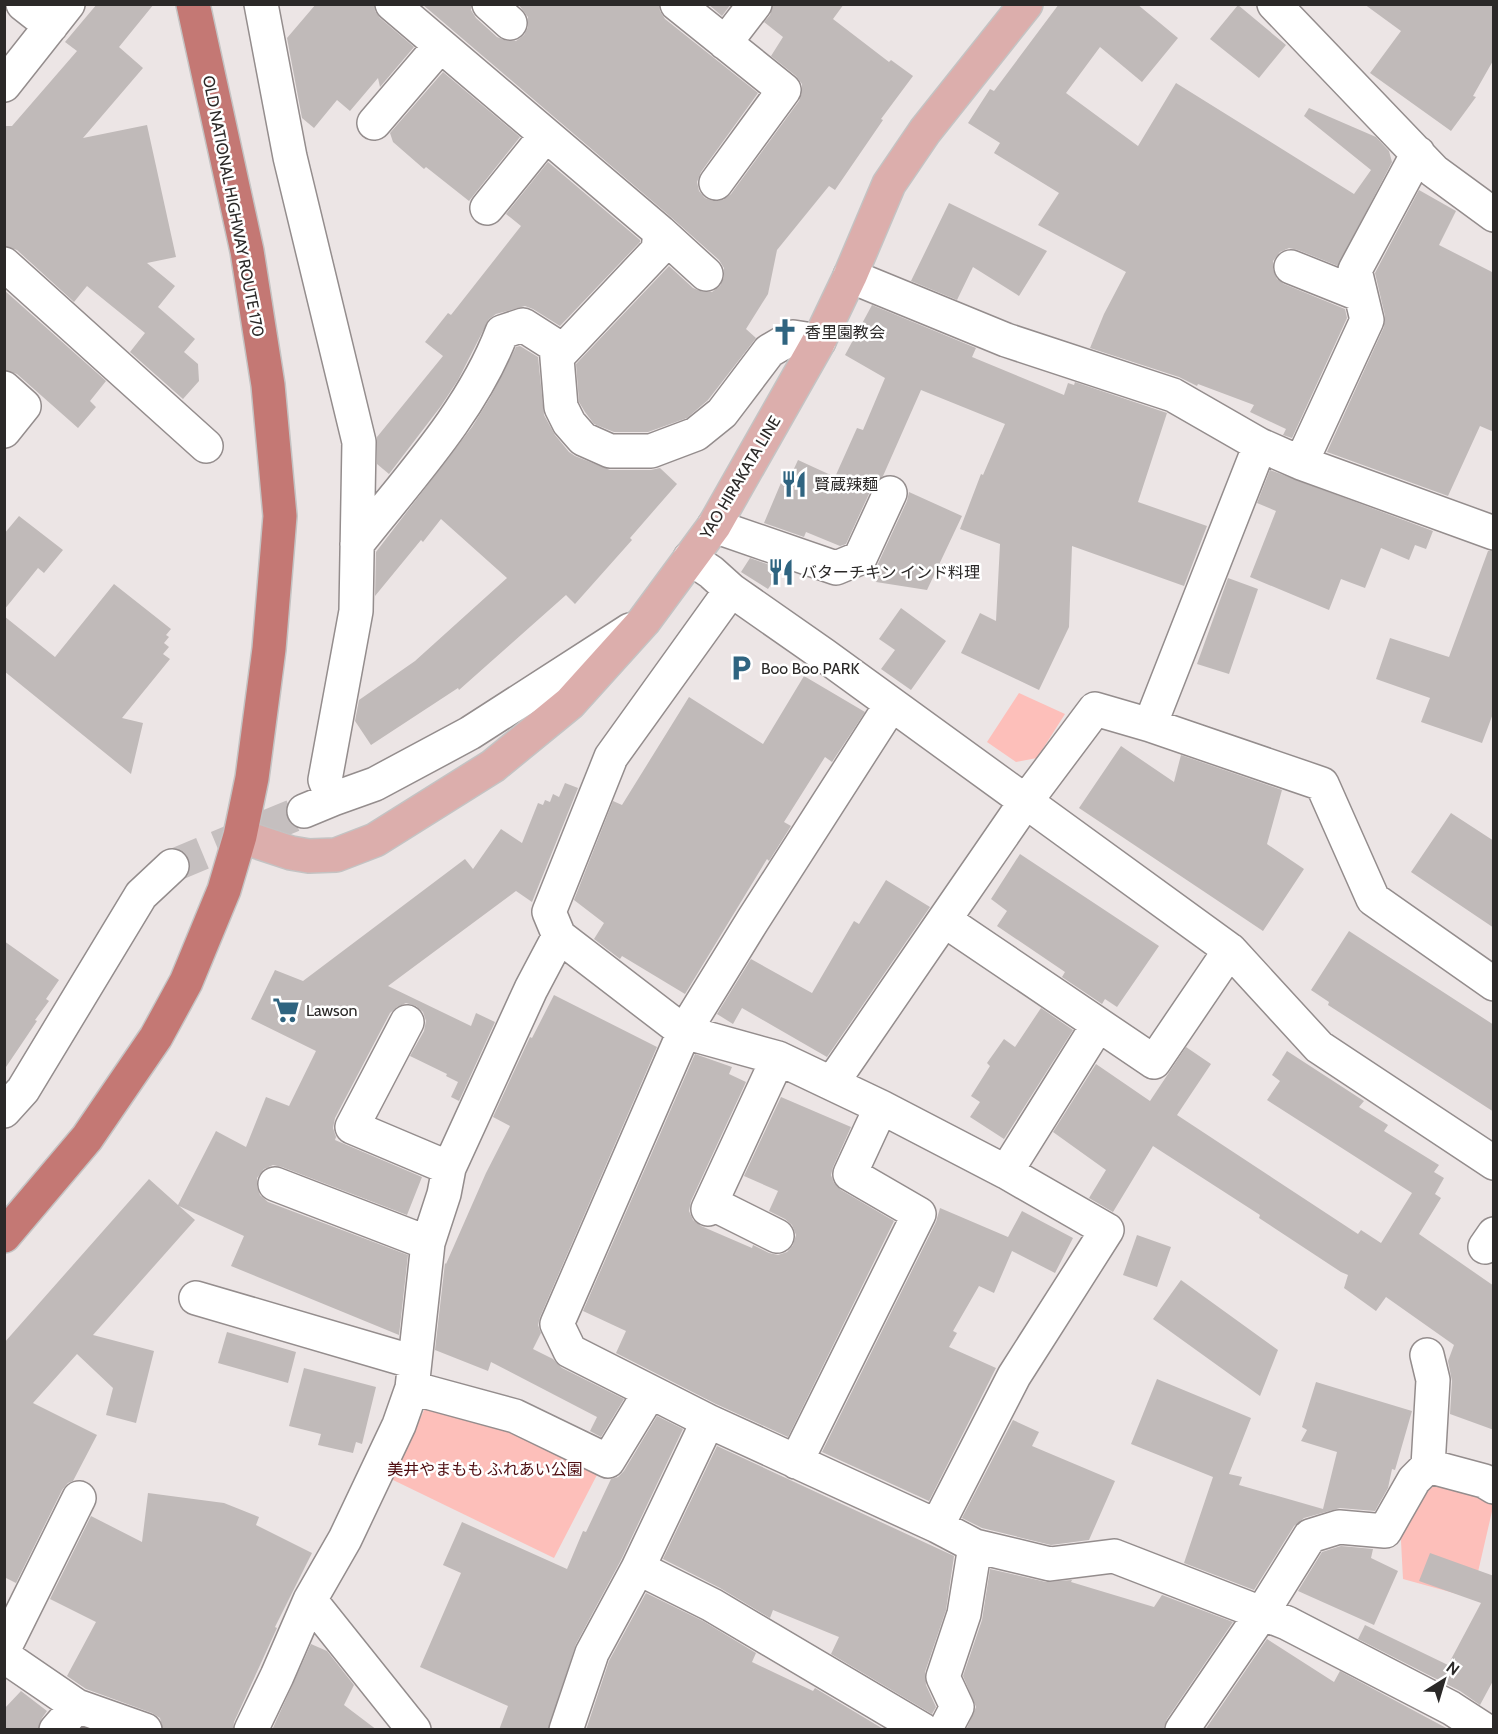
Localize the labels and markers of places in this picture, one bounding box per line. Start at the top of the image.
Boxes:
church icon: 香里園教会 [770,317,800,347]
place label: 香里園教会 [805,323,885,342]
restaurant icon: 賢蔵辣麺 [779,469,809,499]
place label: 賢蔵辣麺 [814,475,878,494]
restaurant icon: バターチキン インド料理 [766,557,796,587]
place label: バターチキン インド料理 [801,563,980,582]
parking icon: Boo Boo PARK [726,653,756,683]
place label: Boo Boo PARK [761,659,860,678]
supermarket icon: Lawson [271,995,301,1025]
place label: Lawson [306,1001,358,1020]

